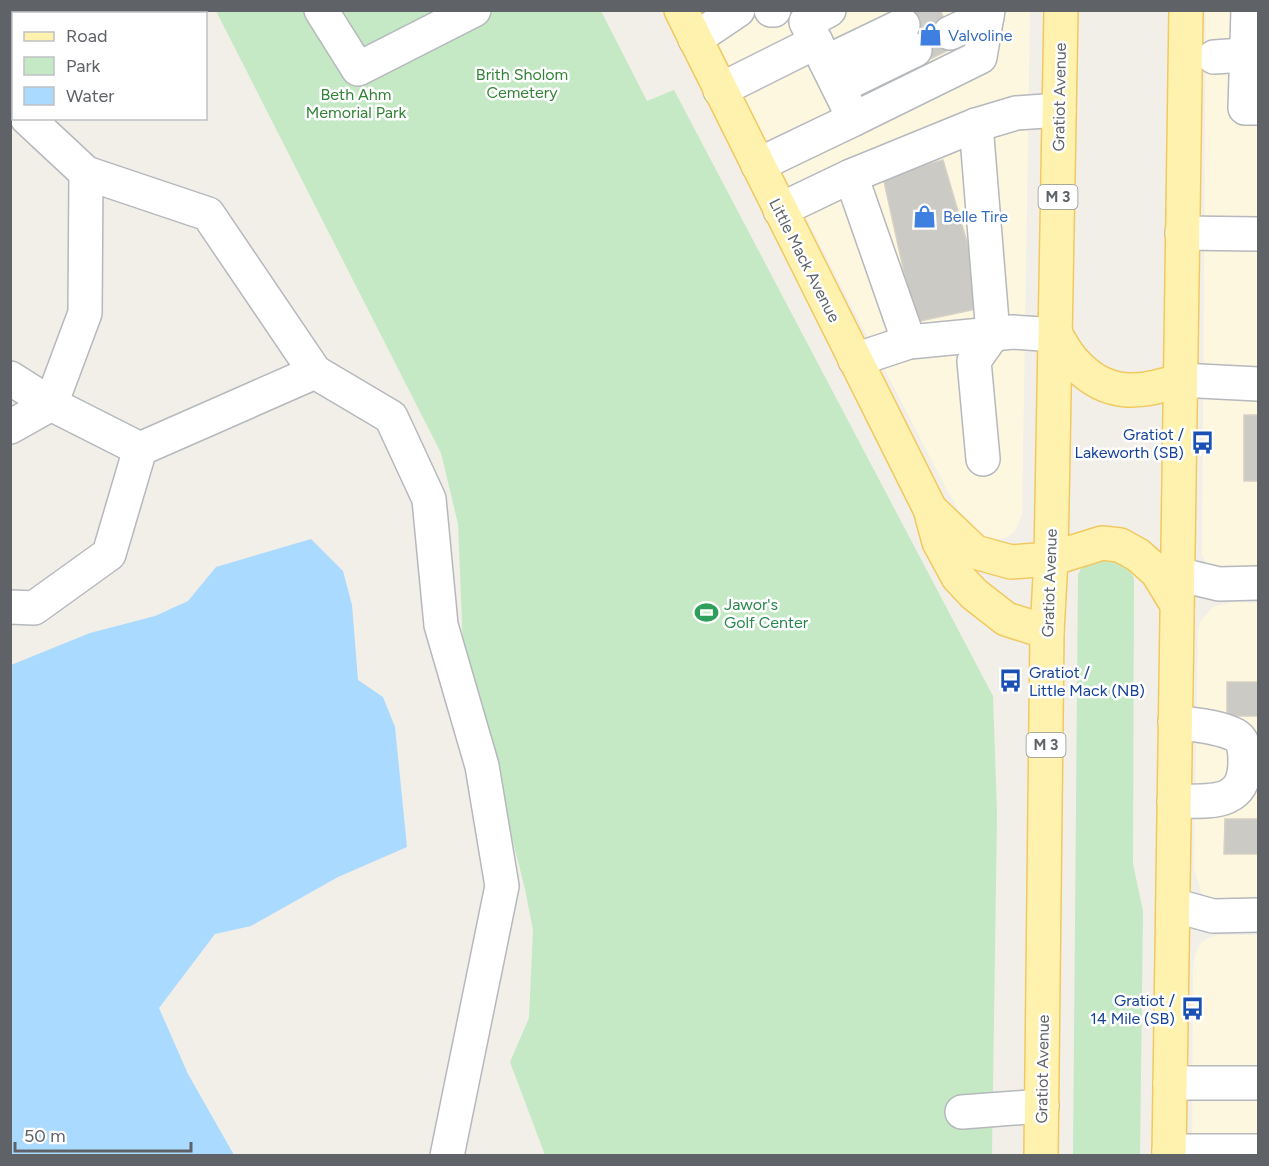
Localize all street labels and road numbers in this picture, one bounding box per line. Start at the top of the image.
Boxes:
street label: Gratiot Avenue [1049,42,1070,152]
road number: M 3 [1038,185,1078,209]
street label: Little Mack Avenue [765,195,844,326]
street label: Gratiot Avenue [1038,528,1061,638]
road number: M 3 [1026,733,1066,757]
street label: Gratiot Avenue [1032,1014,1053,1124]

